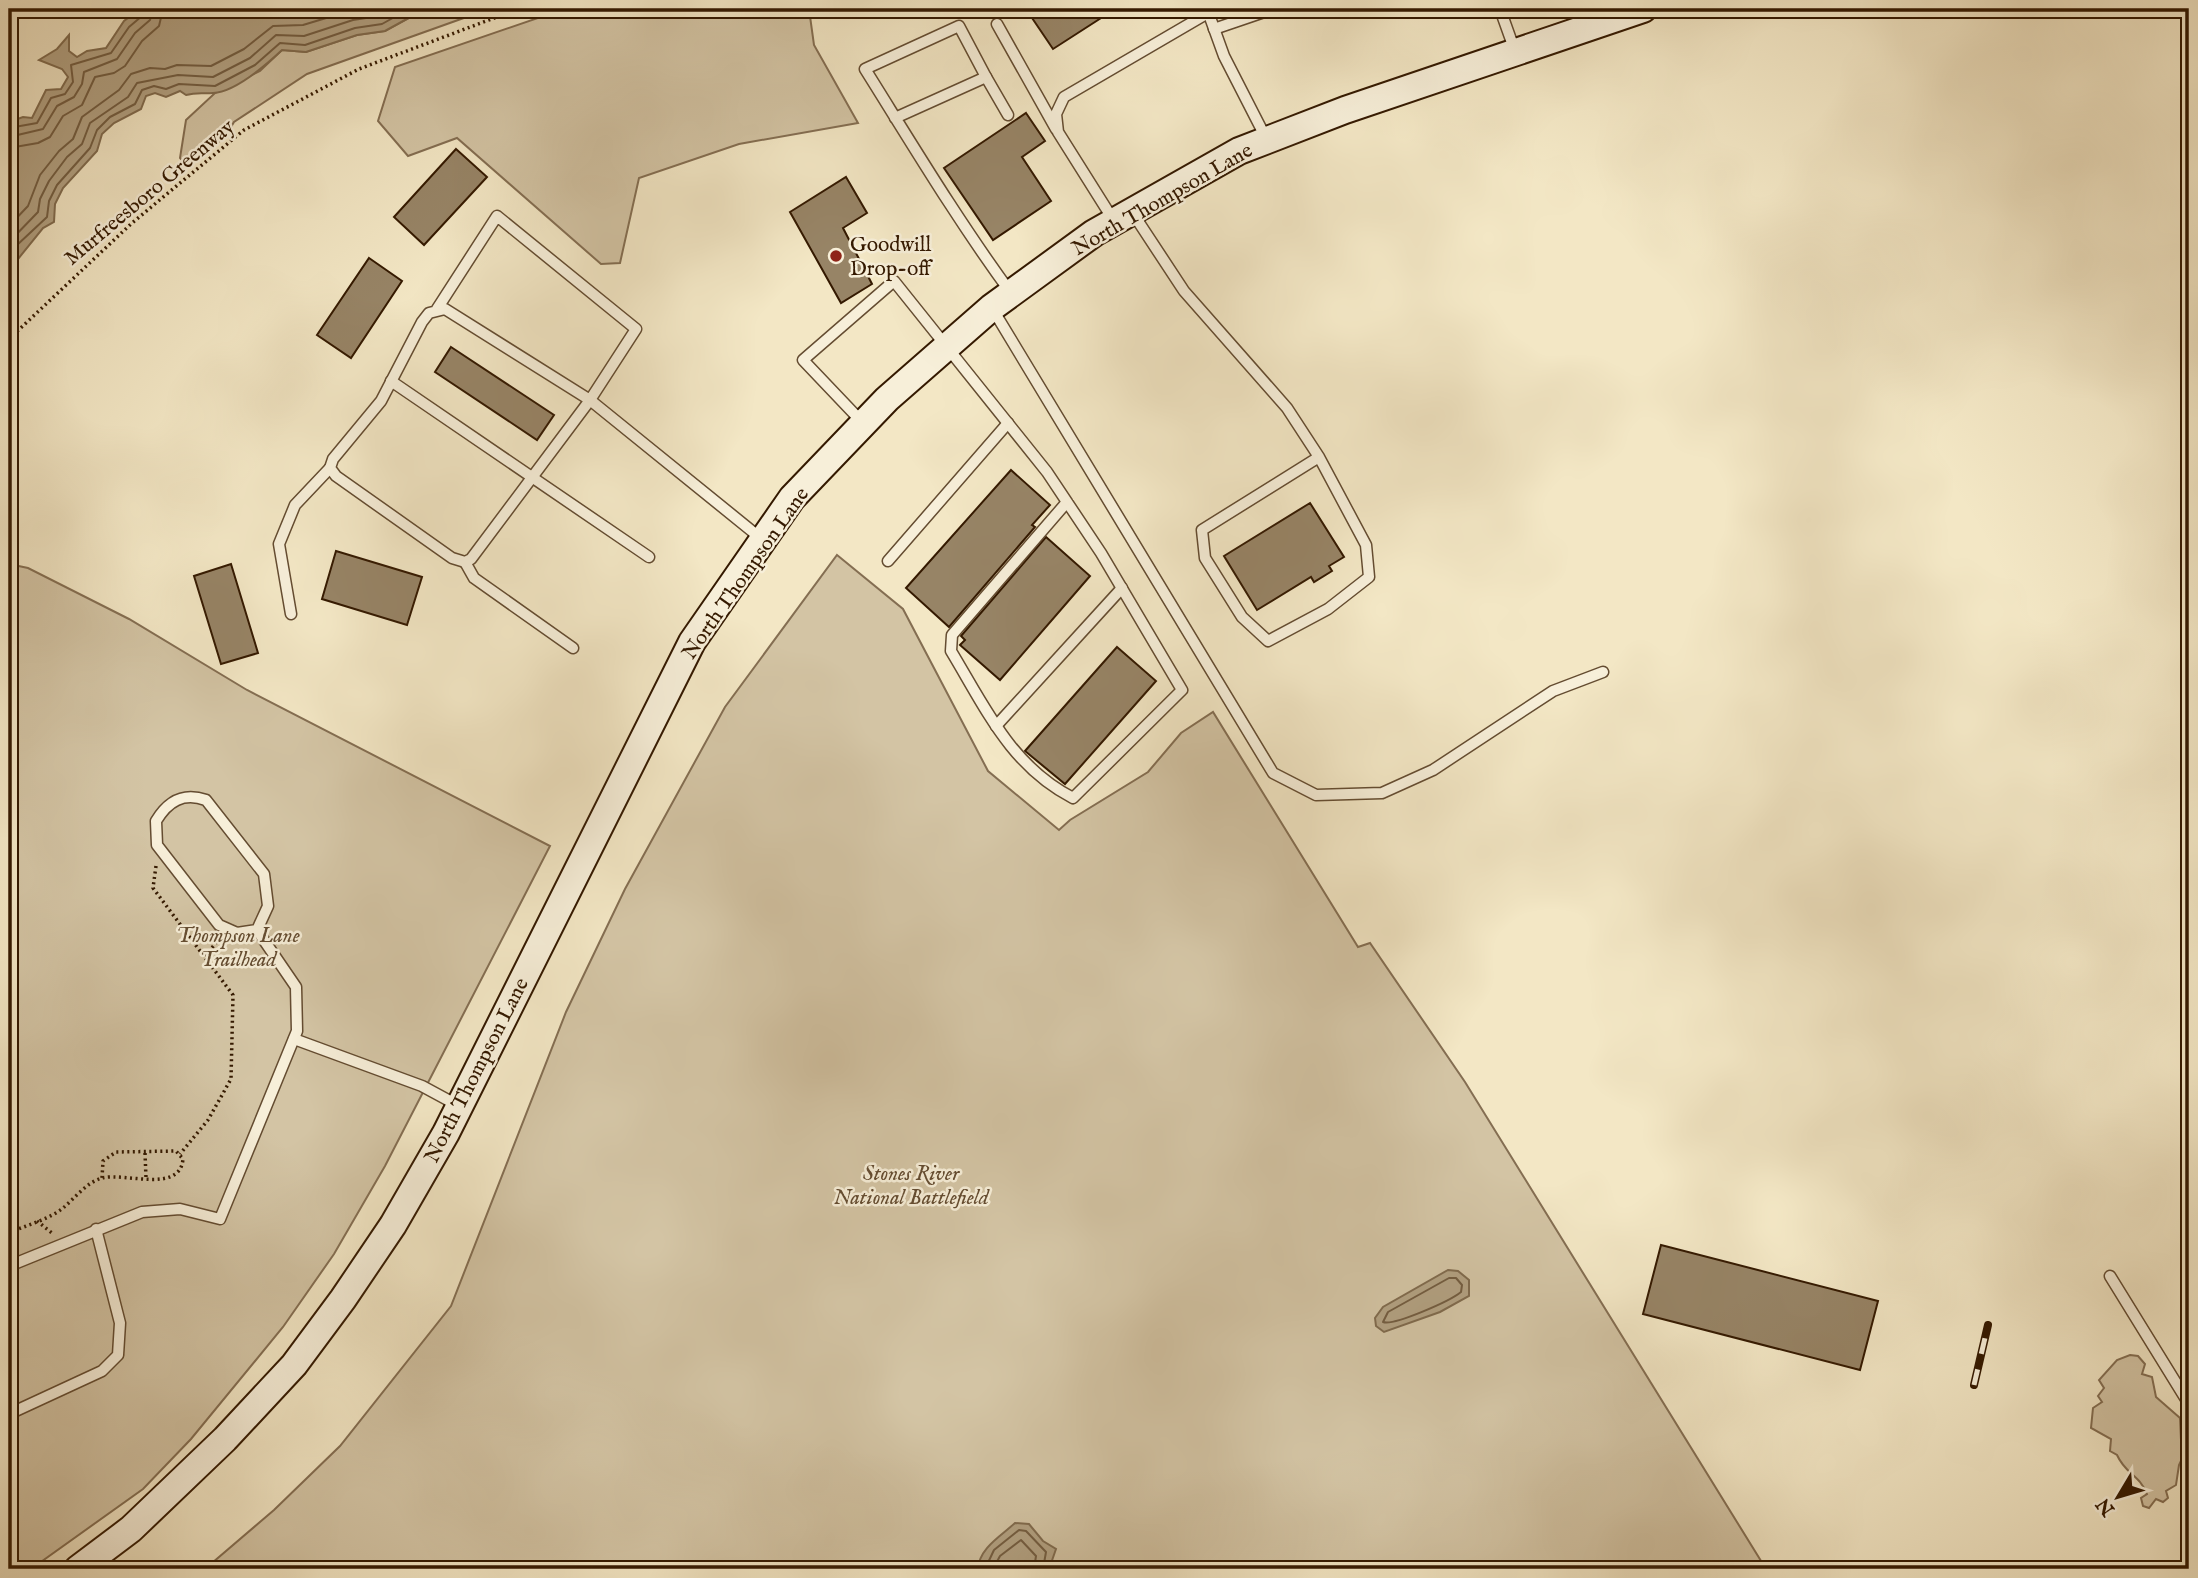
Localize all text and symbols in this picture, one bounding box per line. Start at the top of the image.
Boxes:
street label: Murfreesboro Greenway [59,114,241,272]
street label: North Thompson Lane [1068,137,1258,263]
place label: Goodwill Drop-off [850,232,933,283]
marker: Goodwill Drop-off [828,248,844,264]
street label: North Thompson Lane [677,482,816,665]
park label: Thompson Lane Trailhead [176,923,300,974]
street label: North Thompson Lane [419,973,536,1168]
park label: Stones River National Battlefield [833,1161,991,1212]
north arrow [2082,1462,2152,1532]
text: N [2091,1492,2121,1521]

